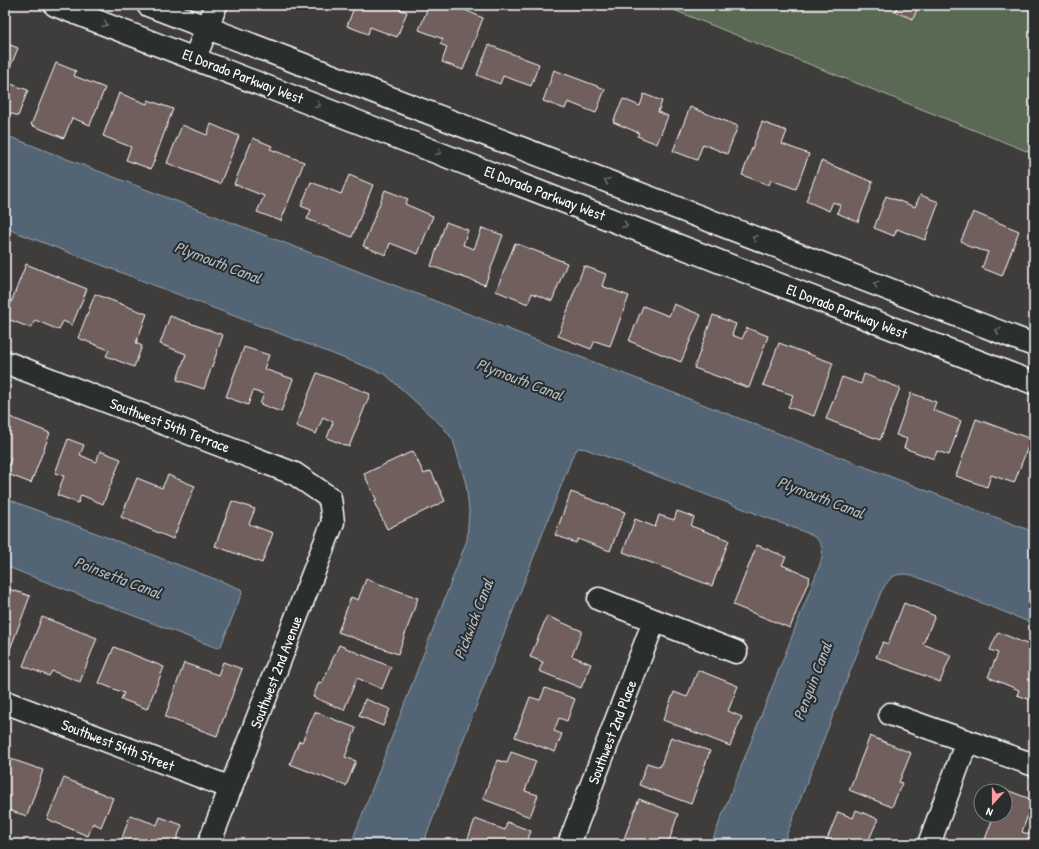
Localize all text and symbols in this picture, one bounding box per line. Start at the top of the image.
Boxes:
one-way arrow [101,19,108,27]
street label: El Dorado Parkway West [179,43,307,109]
one-way arrow [314,101,321,109]
one-way arrow [435,148,442,156]
street label: El Dorado Parkway West [481,160,609,226]
one-way arrow [604,178,611,186]
one-way arrow [622,220,629,228]
one-way arrow [751,234,758,242]
water label: Plymouth Canal [172,235,265,289]
street label: El Dorado Parkway West [783,278,911,344]
one-way arrow [873,281,880,289]
one-way arrow [994,327,1001,335]
water label: Plymouth Canal [474,352,567,406]
street label: Southwest 54th Terrace [107,392,233,458]
water label: Plymouth Canal [775,470,868,524]
water label: Poinsetta Canal [71,550,165,604]
water label: Pickwick Canal [448,575,499,662]
street label: Southwest 2nd Avenue [245,613,307,731]
water label: Penguin Canal [787,638,837,723]
street label: Southwest 2nd Place [583,677,641,787]
street label: Southwest 54th Street [58,714,178,777]
north arrow [973,783,1013,823]
text: N [984,805,995,820]

